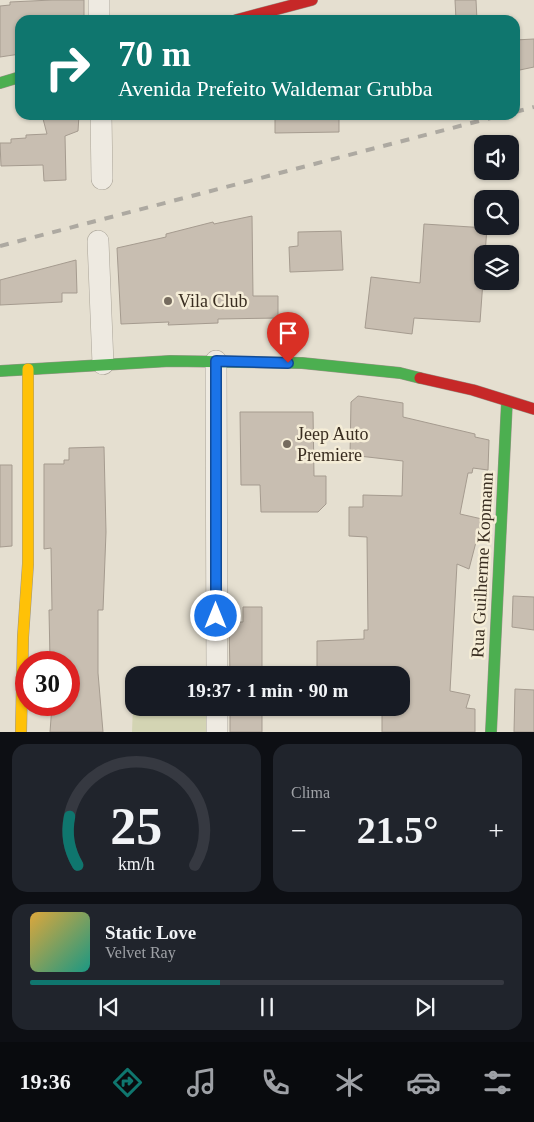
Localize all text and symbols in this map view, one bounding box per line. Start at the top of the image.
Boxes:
icon: right [35,35,100,100]
text: 70 m [118,35,191,74]
text: Avenida Prefeito Waldemar Grubba [118,76,432,101]
map controls [474,135,519,290]
button: sound [474,135,519,180]
button: search [474,190,519,235]
button: layers [474,245,519,290]
place label: Vila Club [178,291,247,311]
marker: Vila Club [162,295,174,307]
pin [267,312,309,363]
icon: arrive [274,319,302,347]
place label: Jeep Auto Premiere [297,424,369,465]
marker: Jeep Auto Premiere [281,438,293,450]
street label: Rua Guilherme Kopmann [467,472,497,658]
position arrow [189,589,241,641]
speed limit sign: 30 [15,651,80,716]
text: 19:37 · 1 min · 90 m [187,680,348,701]
text: Clima [291,784,330,801]
text: 25 [111,798,163,855]
text: 21.5° [357,809,438,851]
text: − [291,815,307,846]
text: + [488,815,504,846]
text: km/h [118,854,155,874]
text: Static Love [105,922,196,943]
text: Velvet Ray [105,944,176,961]
icon: previous [95,993,123,1021]
icon: pause [253,993,281,1021]
icon: next [411,993,439,1021]
icon: directions [110,1065,145,1100]
icon: music [184,1065,219,1100]
icon: phone [258,1065,293,1100]
icon: climate [332,1065,367,1100]
icon: car [406,1065,441,1100]
icon: filters [480,1065,515,1100]
text: 19:36 [19,1069,71,1094]

